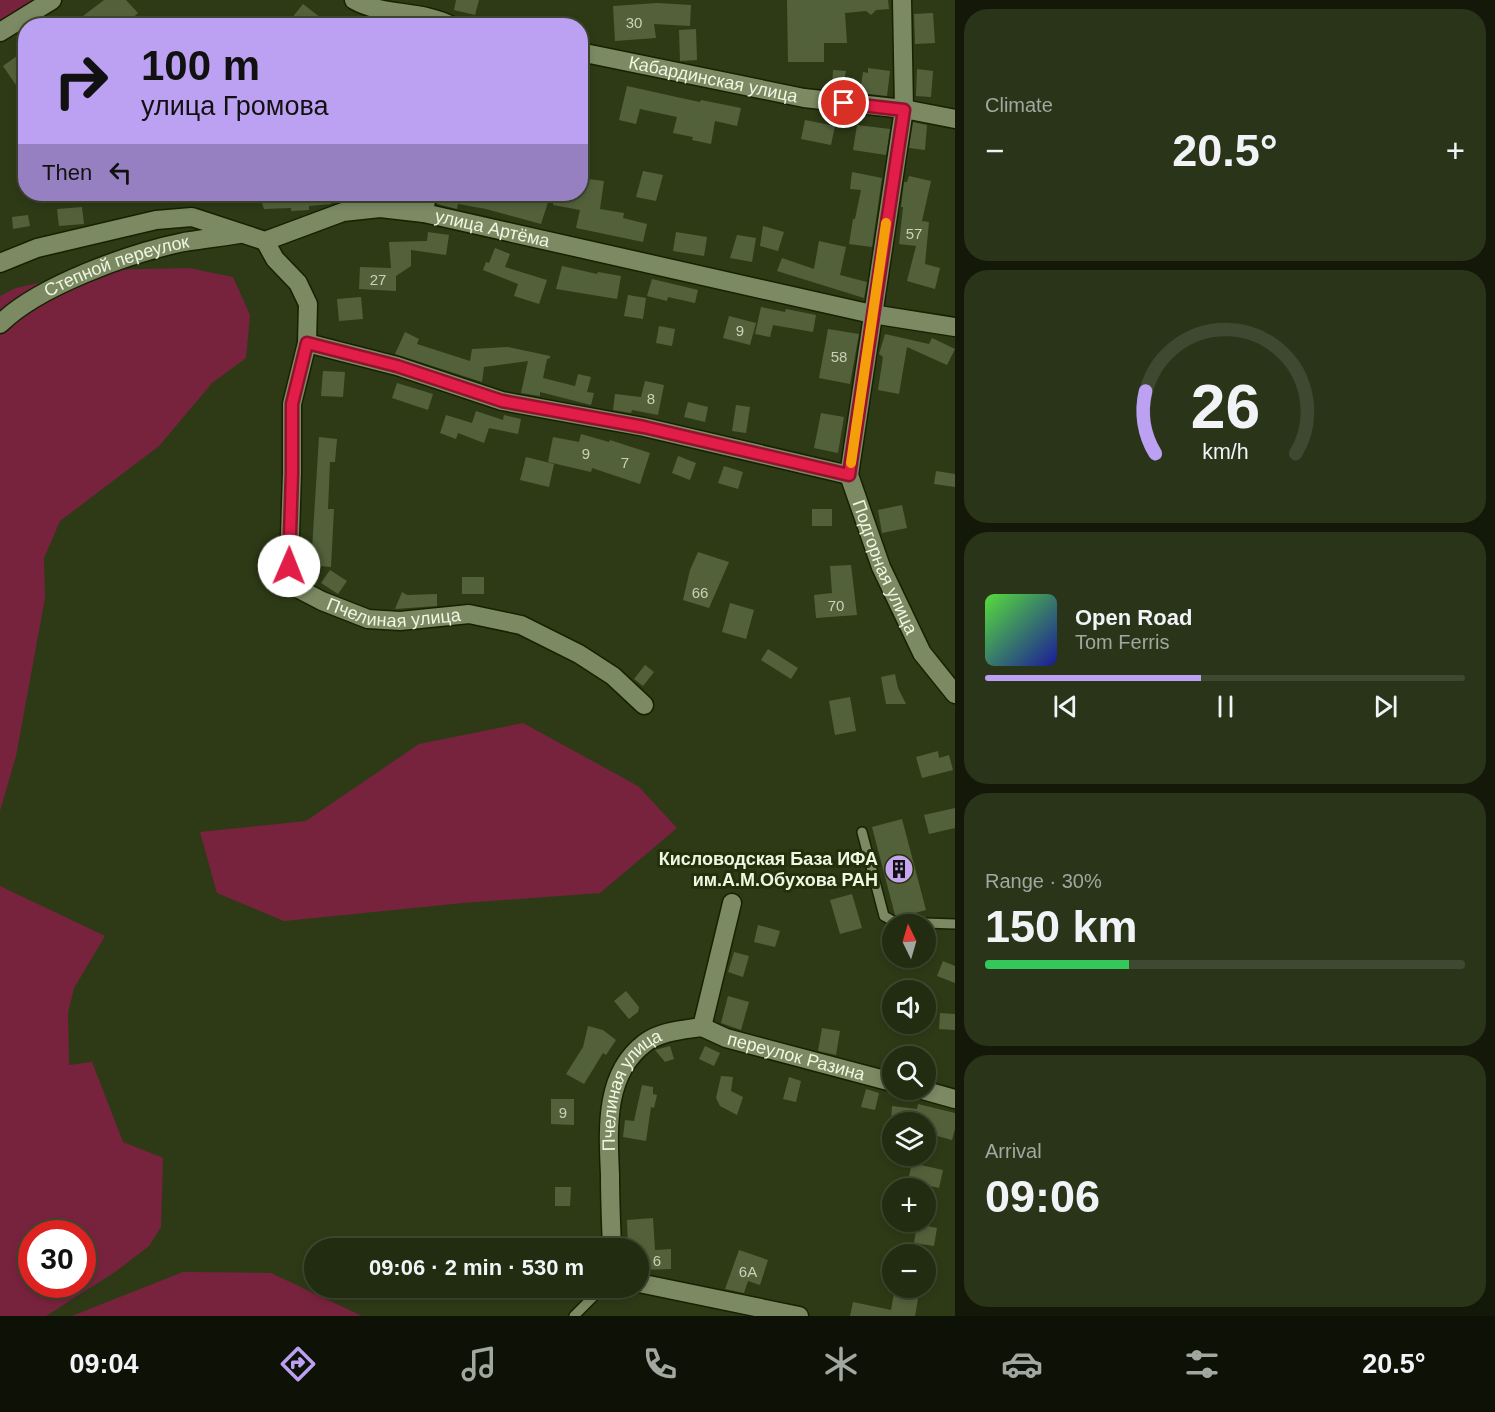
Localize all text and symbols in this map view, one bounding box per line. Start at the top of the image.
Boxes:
house number: 30 [626,14,642,31]
icon: right [42,42,120,120]
text: 100 m [141,42,260,89]
street label: Кабардинская улица [627,52,801,107]
pin [818,77,869,128]
icon: arrive [827,86,860,119]
text: улица Громова [141,91,329,121]
text: Climate [985,94,1053,116]
text: 20.5° [1172,125,1278,176]
text: − [985,132,1004,169]
text: + [1446,132,1465,169]
icon: left [104,156,137,189]
text: Then [42,160,92,185]
street label: улица Артёма [433,206,553,251]
house number: 57 [906,225,922,242]
street label: Степной переулок [41,231,191,301]
house number: 27 [370,271,386,288]
house number: 9 [736,322,744,339]
house number: 58 [831,348,847,365]
text: 26 [1190,372,1260,441]
house number: 8 [647,390,655,407]
text: km/h [1202,440,1248,464]
house number: 9 [582,445,590,462]
house number: 7 [621,454,629,471]
street label: Подгорная улица [848,497,922,638]
position arrow [257,534,321,598]
house number: 66 [692,584,708,601]
street label: Пчелиная улица [324,594,463,631]
house number: 70 [828,597,844,614]
text: Open Road [1075,605,1192,630]
text: Tom Ferris [1075,631,1169,653]
icon: previous [1049,690,1082,723]
icon: pause [1209,690,1242,723]
icon: next [1369,690,1402,723]
place label: Кисловодская База ИФА им.А.М.Обухова РАН [659,849,878,890]
building icon: Кисловодская База ИФА им.А.М.Обухова РАН [883,853,915,885]
text: Range · 30% [985,870,1102,892]
text: 150 km [985,901,1138,952]
north arrow [882,914,936,968]
map controls [882,914,936,1298]
button: sound [882,980,936,1034]
street label: Пчелиная улица [599,1025,665,1152]
street label: переулок Разина [725,1029,868,1085]
button: search [882,1046,936,1100]
house number: 9 [559,1104,567,1121]
button: layers [882,1112,936,1166]
text: Arrival [985,1140,1042,1162]
text: 09:06 [985,1171,1100,1222]
button: + [882,1178,936,1232]
speed limit sign: 30 [18,1220,96,1298]
button: − [882,1244,936,1298]
house number: 6 [653,1252,661,1269]
text: 09:06 · 2 min · 530 m [369,1255,584,1280]
house number: 6А [739,1263,757,1280]
icon: directions [277,1343,319,1385]
icon: music [458,1343,500,1385]
icon: phone [639,1343,681,1385]
icon: climate [820,1343,862,1385]
icon: car [1001,1343,1043,1385]
icon: filters [1181,1343,1223,1385]
text: 09:04 [69,1349,138,1379]
text: 20.5° [1362,1349,1426,1379]

